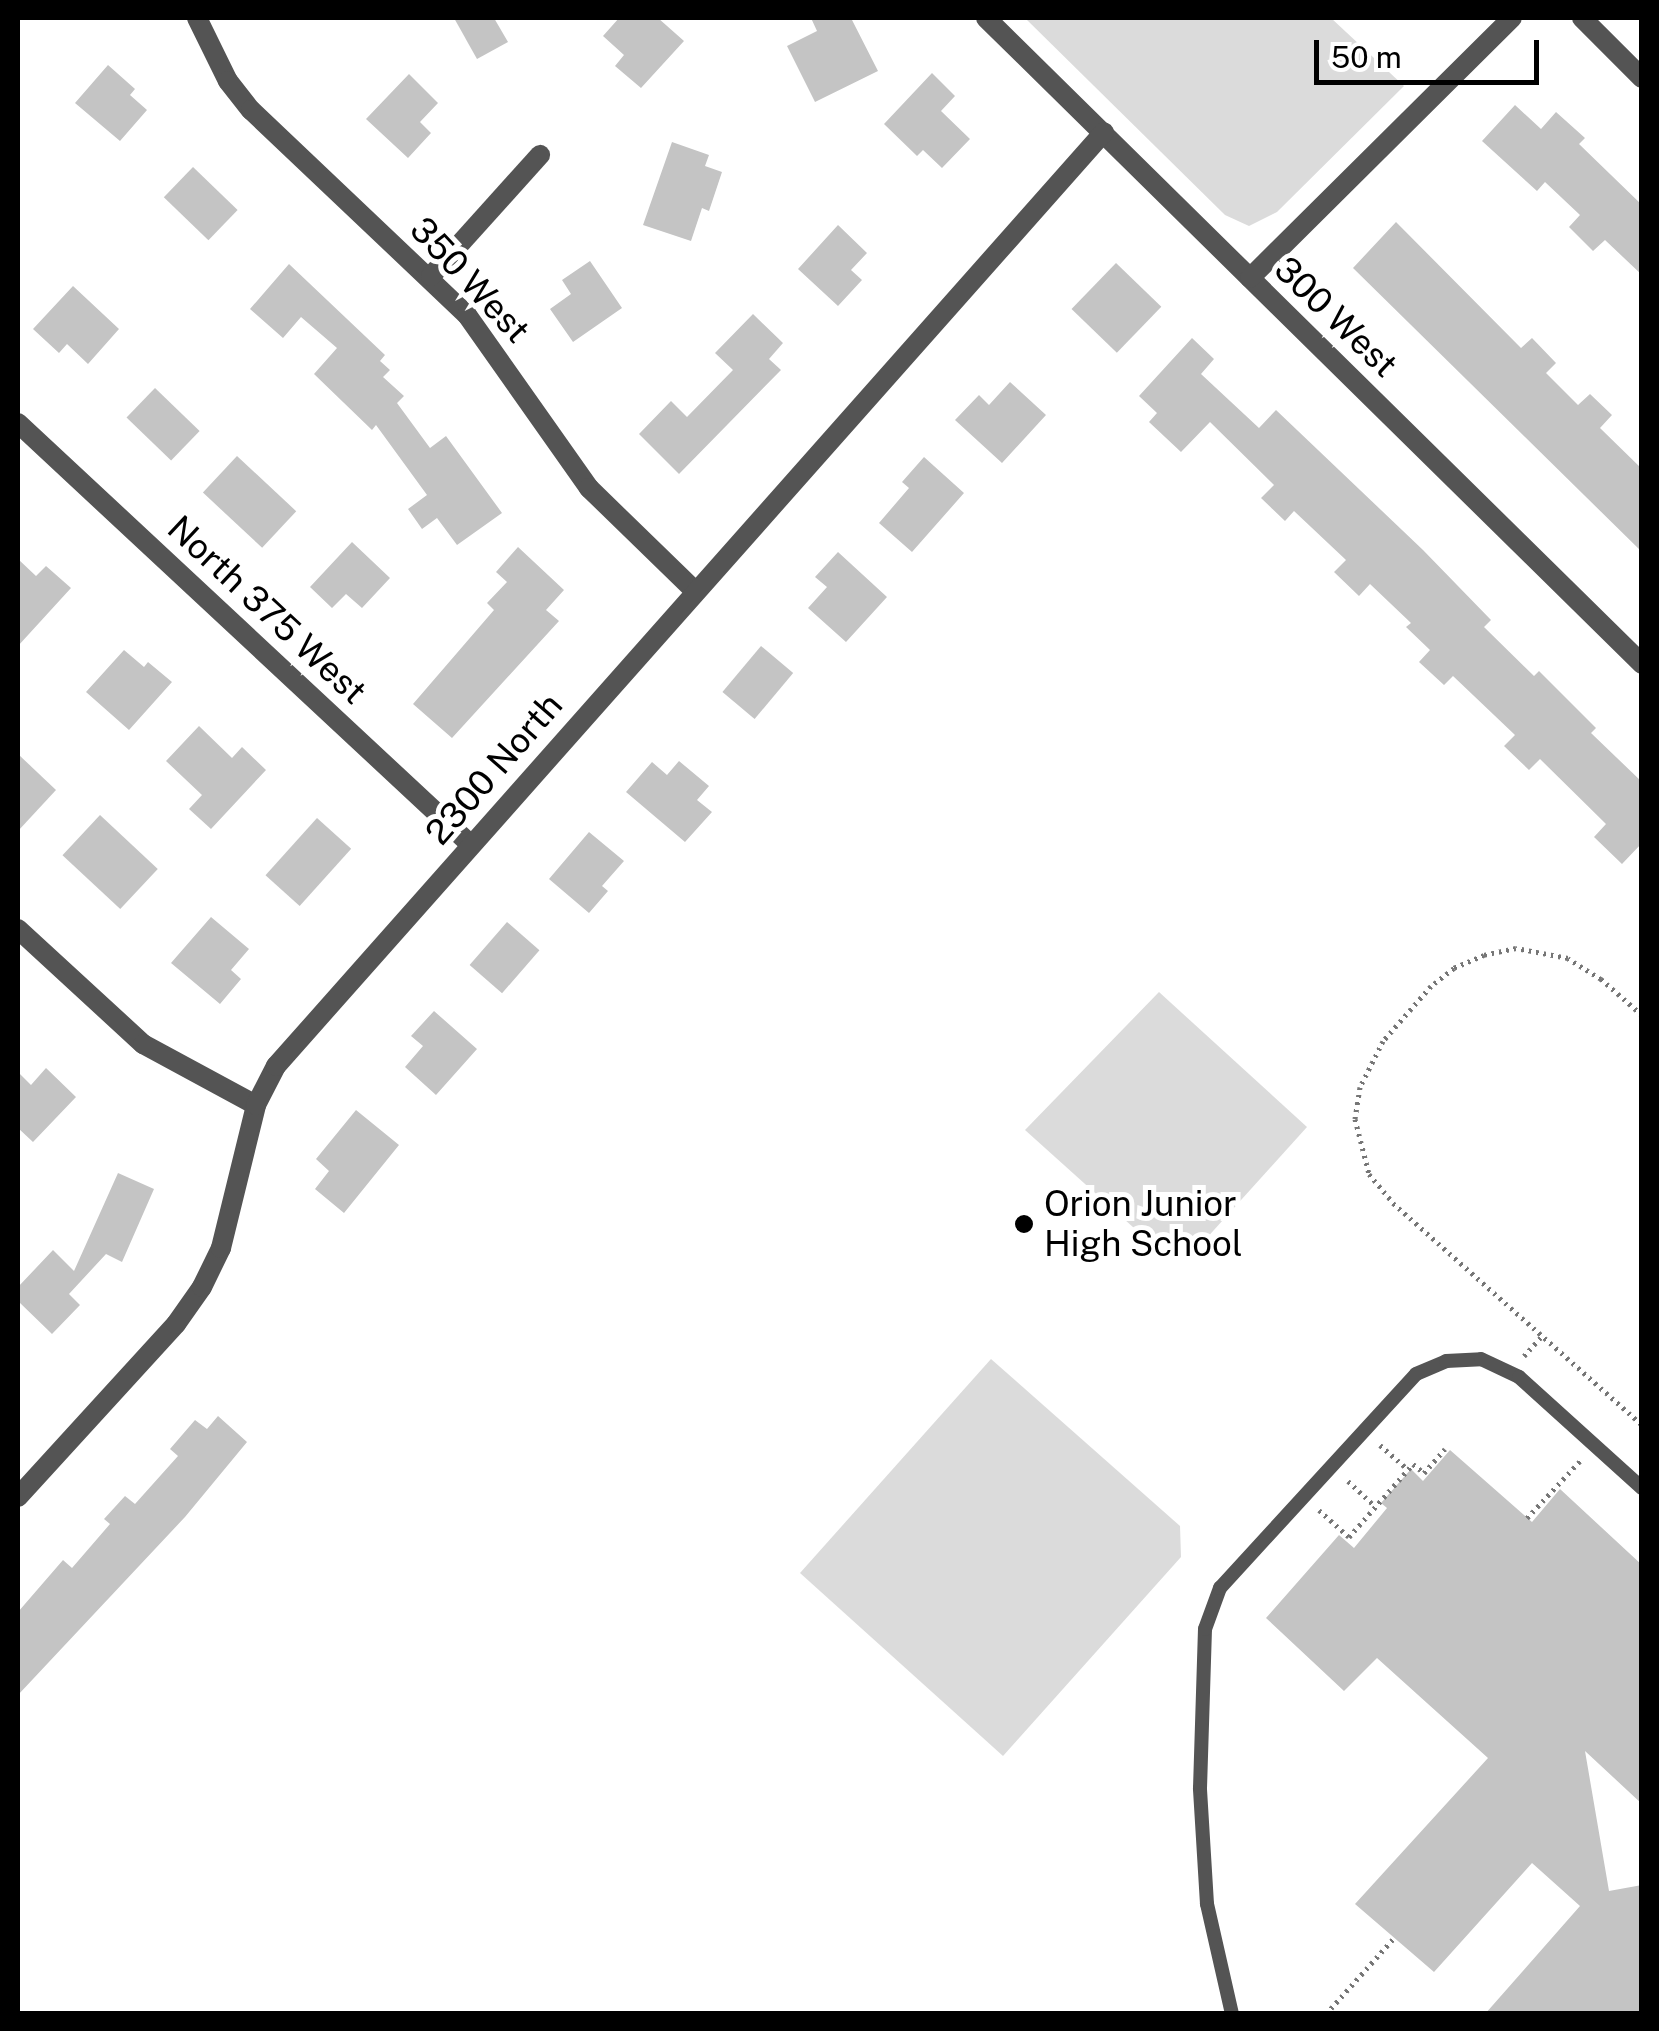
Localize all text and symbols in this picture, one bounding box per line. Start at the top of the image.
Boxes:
scale bar [1319,20,1544,82]
text: 50 m [1331,39,1402,75]
street label: 350 West [401,208,539,352]
street label: 300 West [1266,248,1406,386]
street label: North 375 West [159,507,375,713]
street label: 2300 North [417,685,571,853]
place label: Orion Junior High School [1044,1183,1242,1265]
marker: Orion Junior High School [1013,1213,1035,1235]

